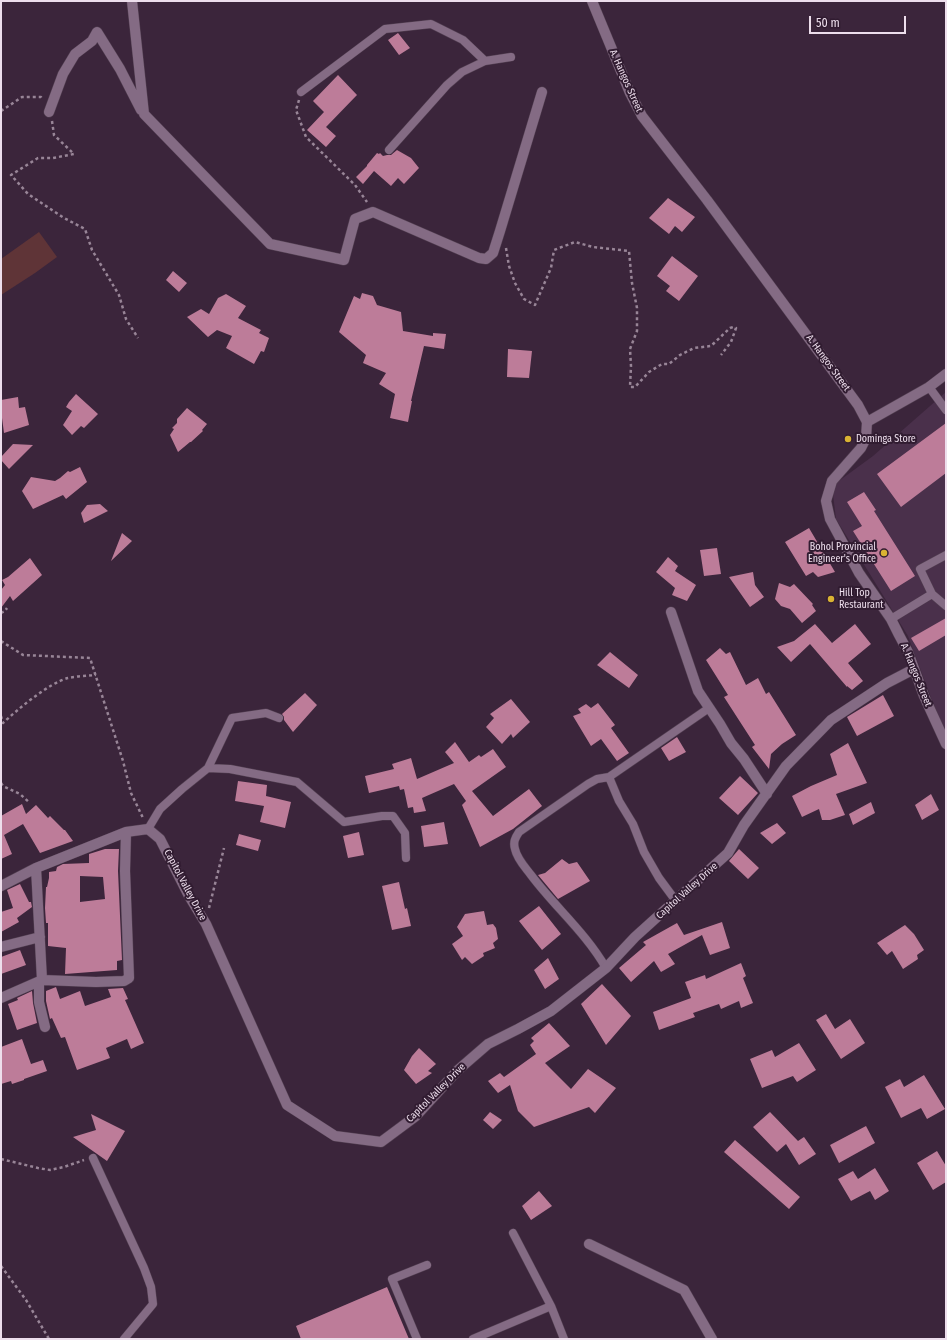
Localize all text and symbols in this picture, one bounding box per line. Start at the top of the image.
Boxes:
scale bar [811,8,908,34]
text: 50 m [816,16,840,30]
street label: A. Hangos Street [607,48,645,114]
street label: A. Hangos Street [803,332,853,394]
place label: Dominga Store [856,433,916,445]
marker: Dominga Store [843,434,853,444]
place label: Bohol Provincial Engineer's Office [808,541,876,564]
marker: Bohol Provincial Engineer's Office [879,548,889,558]
place label: Hill Top Restaurant [839,587,883,610]
marker: Hill Top Restaurant [826,594,836,604]
street label: A. Hangos Street [898,642,934,708]
street label: Capitol Valley Drive [161,847,209,923]
street label: Capitol Valley Drive [654,860,720,922]
street label: Capitol Valley Drive [404,1061,468,1125]

